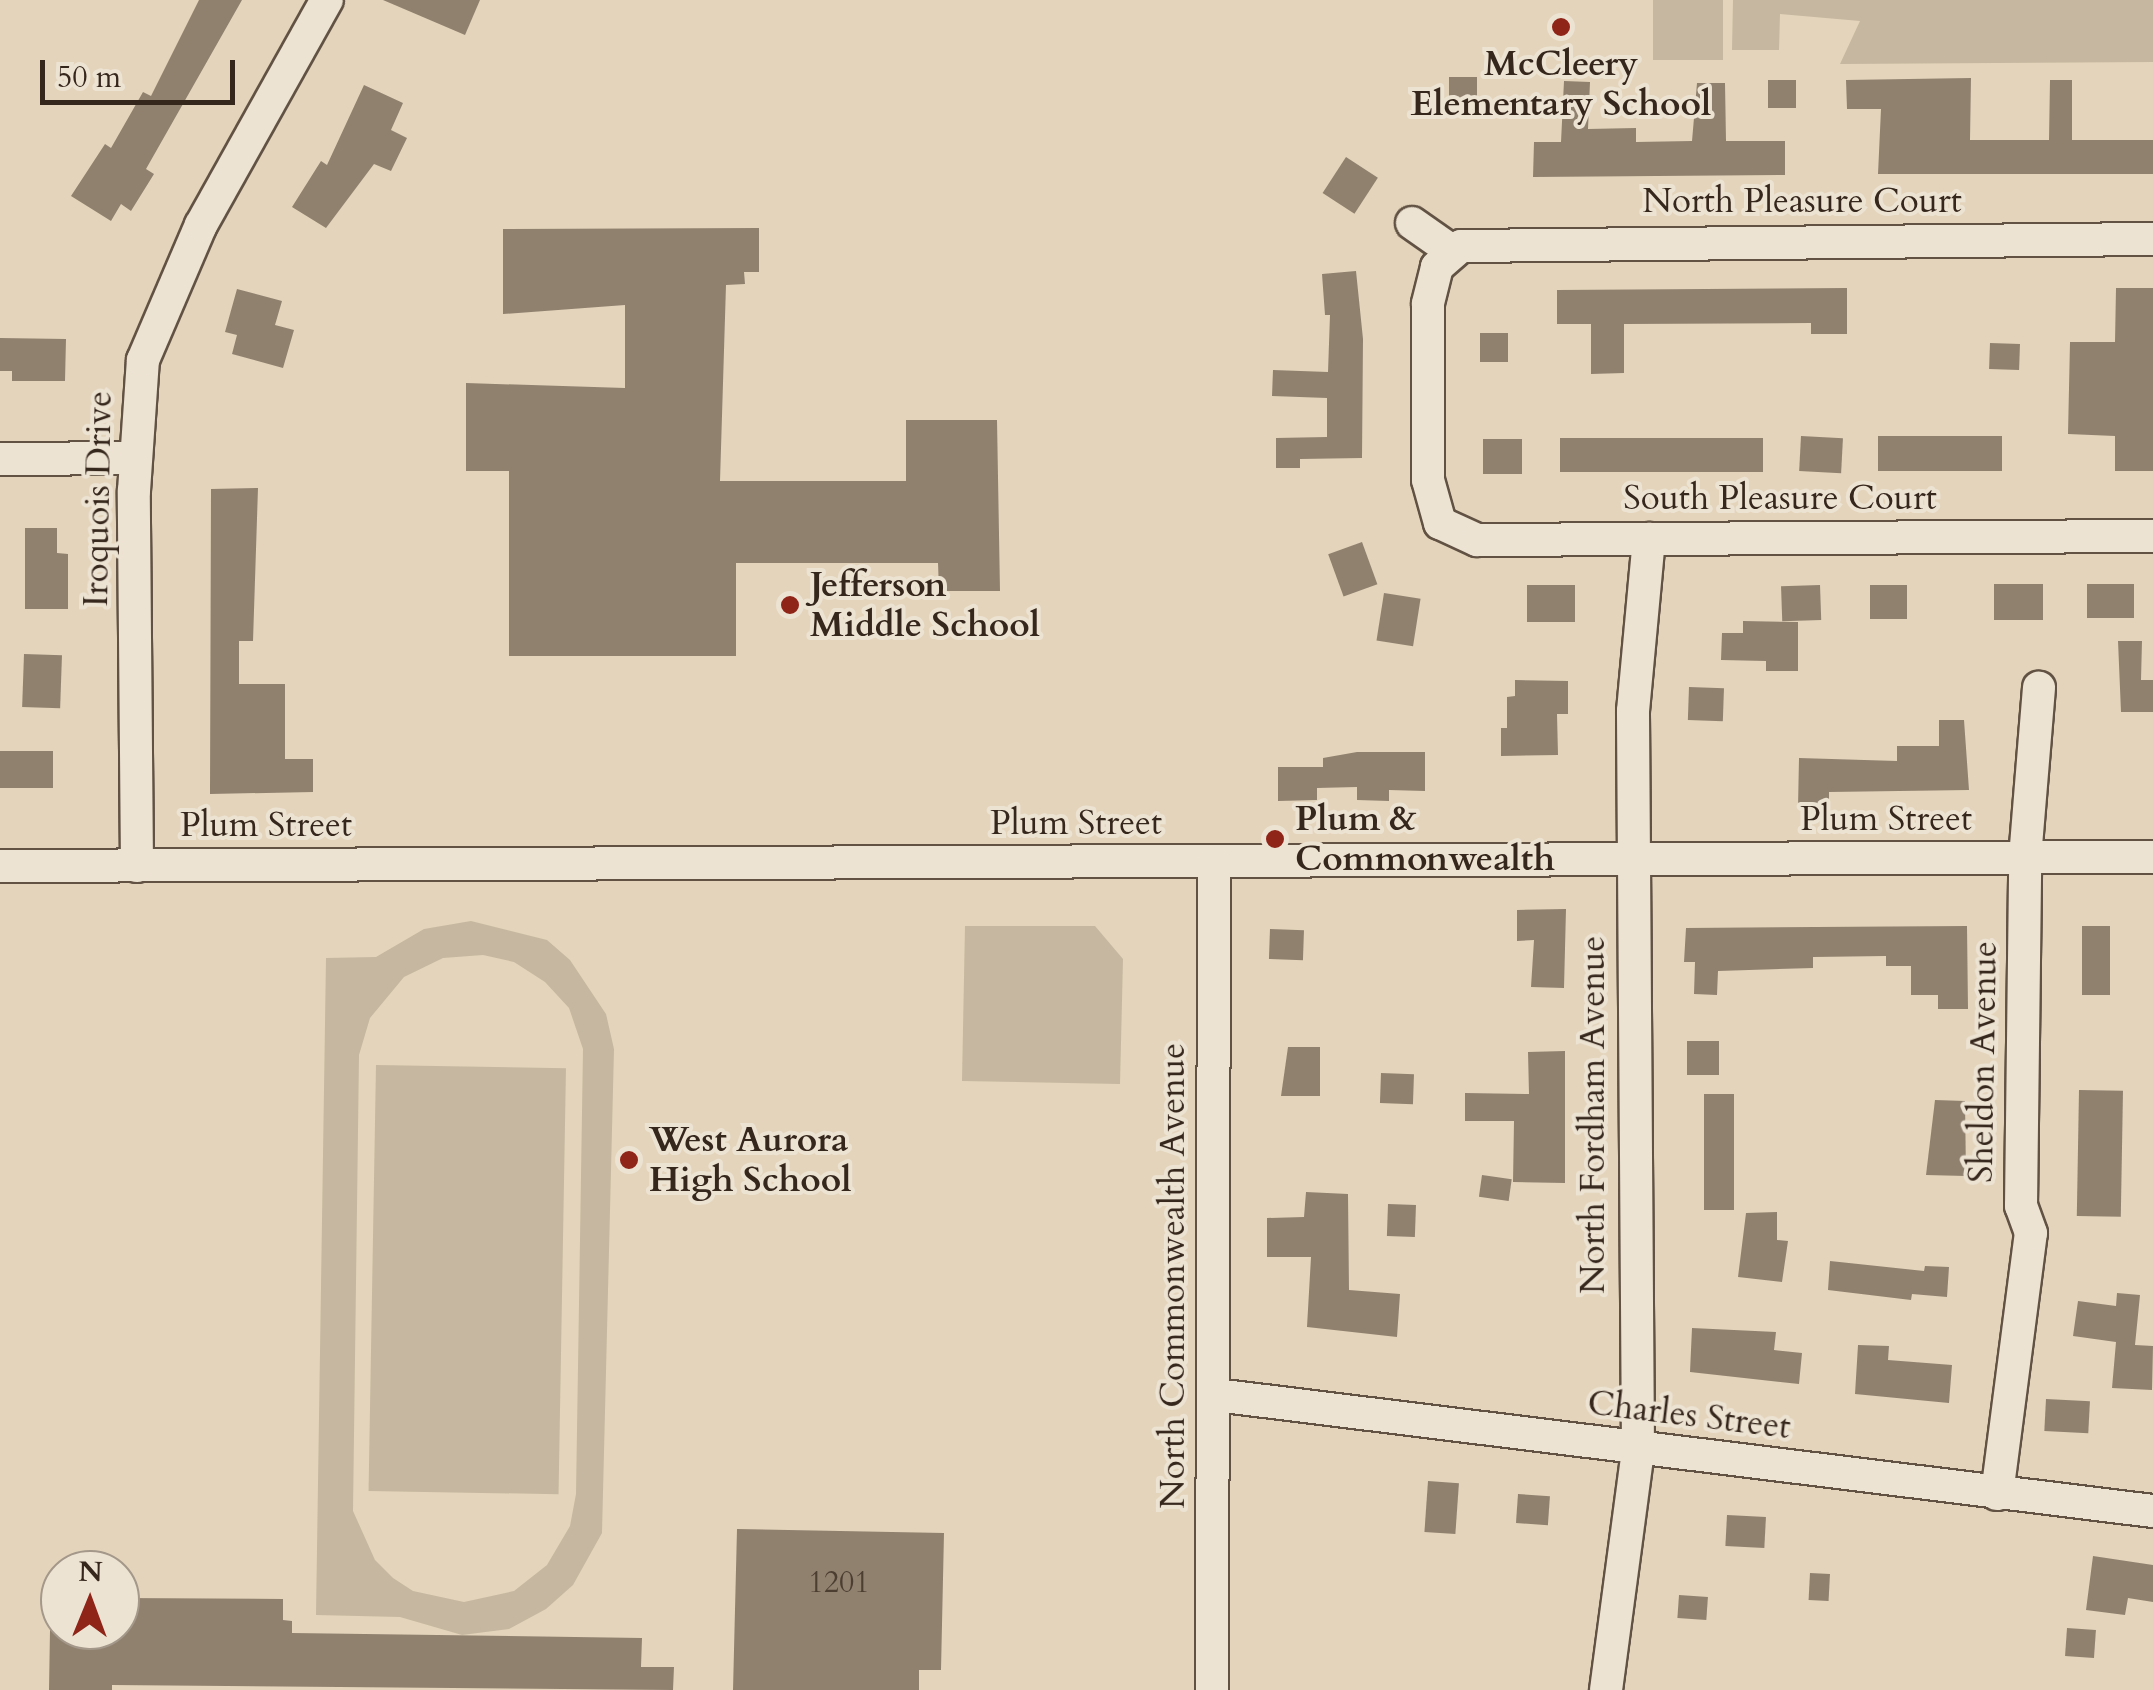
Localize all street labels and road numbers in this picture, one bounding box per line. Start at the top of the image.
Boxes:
street label: North Pleasure Court [1642,180,1962,222]
street label: Iroquois Drive [75,391,121,607]
street label: South Pleasure Court [1623,477,1937,519]
street label: Plum Street [1800,798,1972,840]
street label: Plum Street [990,802,1162,844]
street label: Plum Street [180,804,352,846]
street label: North Fordham Avenue [1572,936,1614,1294]
street label: Sheldon Avenue [1960,941,2006,1183]
street label: North Commonwealth Avenue [1152,1043,1194,1509]
street label: Charles Street [1585,1382,1793,1448]

